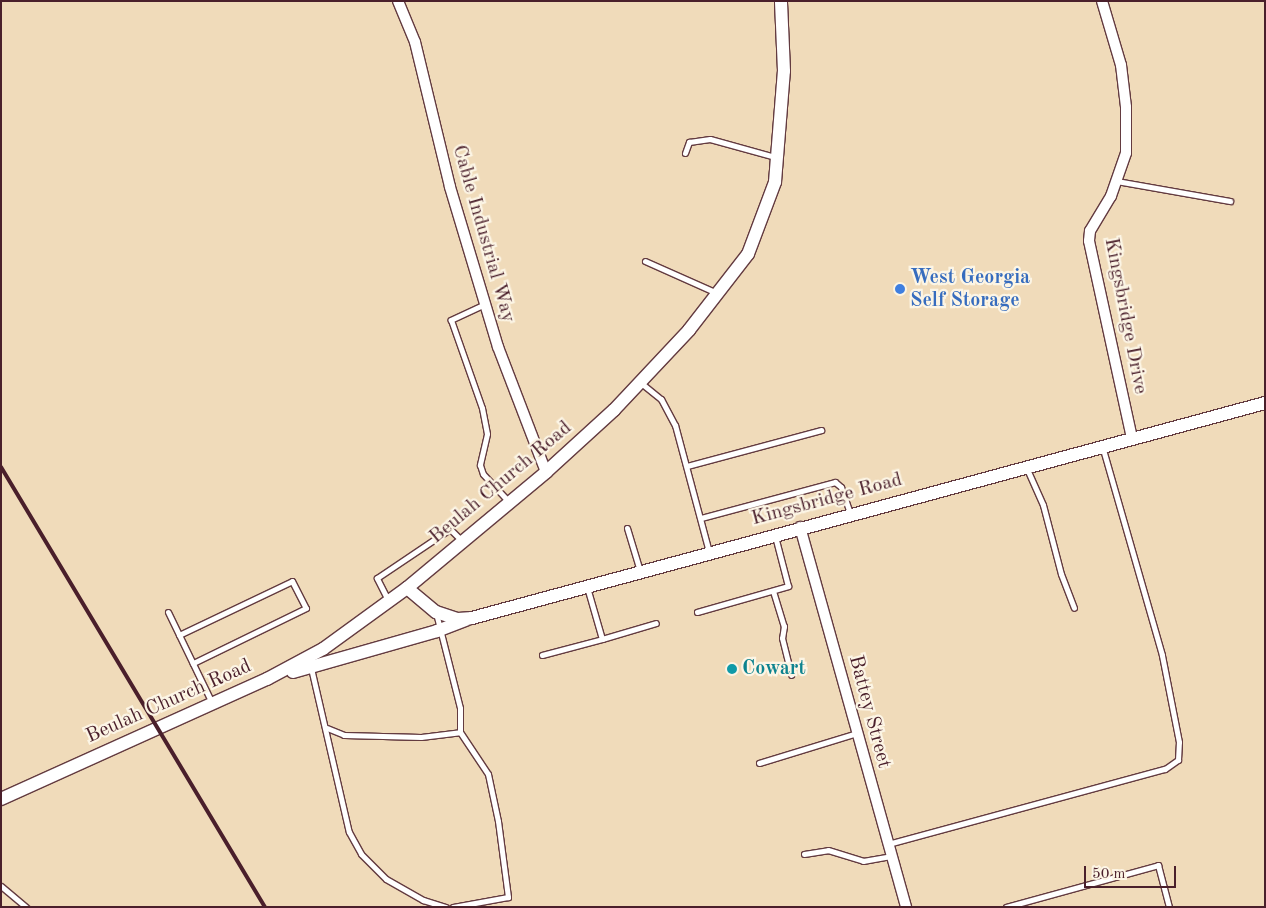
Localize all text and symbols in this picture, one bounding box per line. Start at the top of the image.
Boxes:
street label: Cable Industrial Way [446,142,520,326]
street label: Kingsbridge Drive [1098,236,1152,396]
place label: West Georgia Self Storage [910,266,1030,313]
marker: West Georgia Self Storage [894,283,906,295]
street label: Beulah Church Road [425,416,577,550]
street label: Kingsbridge Road [749,468,905,532]
street label: Battey Street [842,653,896,771]
street label: Beulah Church Road [83,655,255,749]
place label: Cowart [742,657,806,681]
marker: Cowart [726,663,738,675]
scale bar [1086,856,1178,888]
text: 50 m [1092,867,1126,882]

